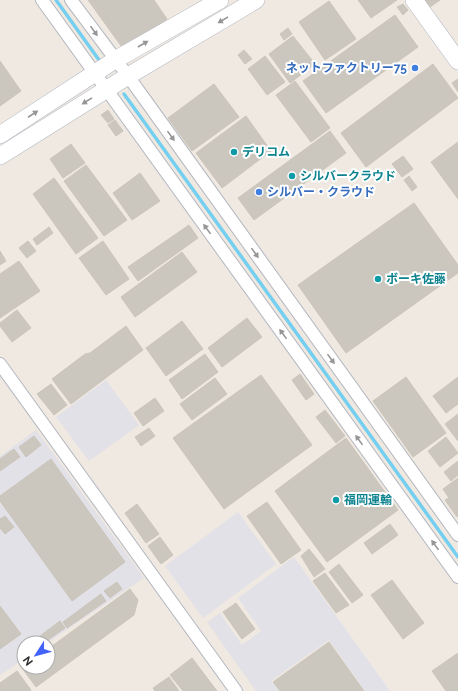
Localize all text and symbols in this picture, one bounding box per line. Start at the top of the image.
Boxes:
one-way arrow [218,16,228,24]
one-way arrow [90,26,98,37]
one-way arrow [137,41,149,48]
place label: ネットファクトリー75 [286,61,407,75]
marker: ネットファクトリー75 [410,63,420,73]
one-way arrow [81,98,93,105]
one-way arrow [27,110,39,117]
one-way arrow [167,131,175,141]
place label: デリコム [242,145,290,159]
marker: デリコム [229,147,239,157]
place label: シルバークラウド [300,169,396,183]
marker: シルバークラウド [287,171,297,181]
place label: シルバー・クラウド [267,185,375,199]
marker: シルバー・クラウド [254,187,264,197]
one-way arrow [203,224,211,234]
one-way arrow [251,248,259,258]
place label: ボーキ佐藤 [386,272,446,286]
marker: ボーキ佐藤 [373,274,383,284]
one-way arrow [279,329,287,340]
one-way arrow [327,353,335,364]
one-way arrow [355,435,363,445]
place label: 福岡運輸 [344,493,392,507]
marker: 福岡運輸 [331,495,341,505]
one-way arrow [431,540,439,551]
north arrow [16,635,56,675]
text: N [21,653,36,668]

